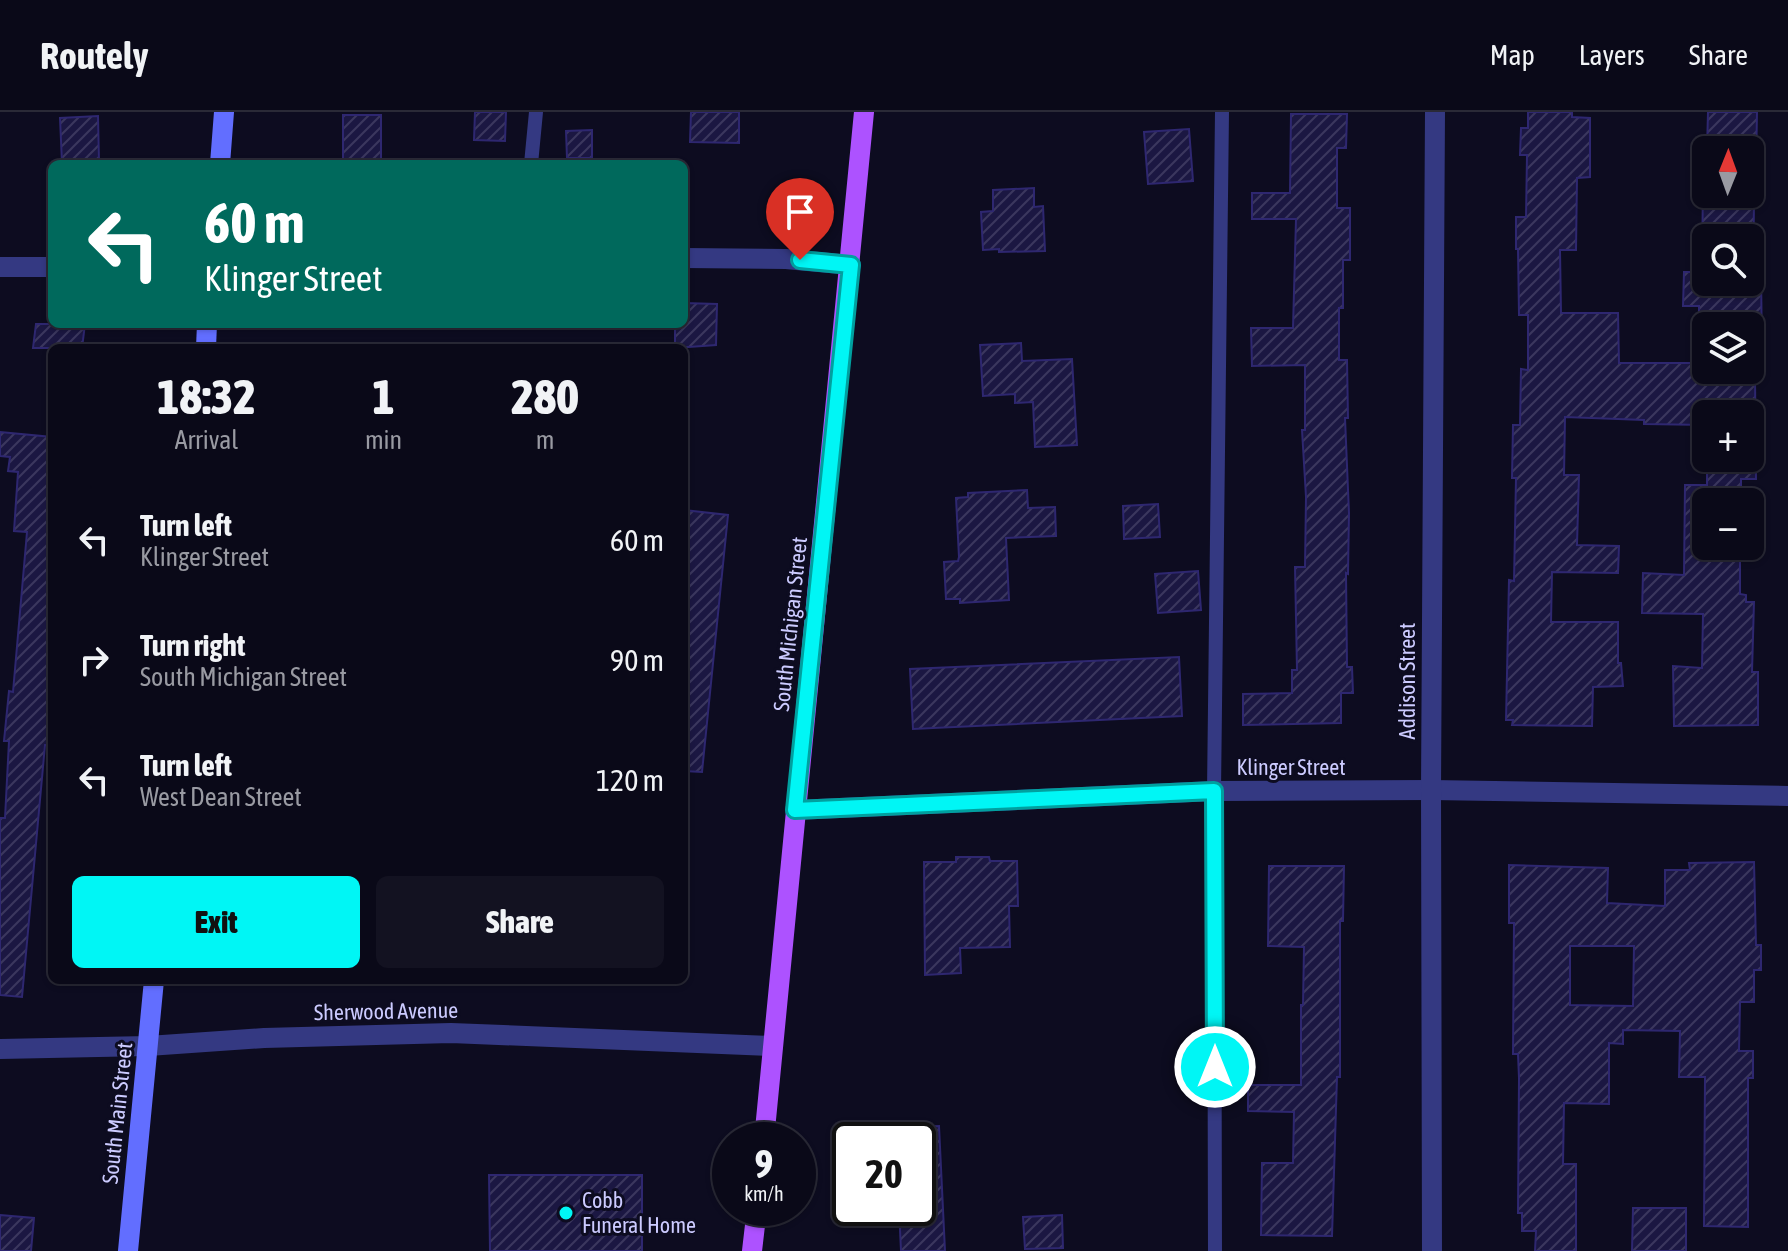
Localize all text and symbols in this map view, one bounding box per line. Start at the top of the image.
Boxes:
text: Routely [40,34,148,77]
text: Map [1490,39,1535,71]
text: Layers [1579,39,1645,71]
text: Share [1689,39,1748,71]
north arrow [1692,136,1764,208]
map controls [1692,136,1764,560]
pin [766,178,834,260]
icon: arrive [778,190,822,234]
text: 60 m [204,191,305,255]
icon: left [72,192,176,296]
button: search [1692,224,1764,296]
text: Klinger Street [204,257,383,299]
button: layers [1692,312,1764,384]
text: 18:32 [157,369,256,424]
text: 1 [372,369,395,424]
text: 280 [511,369,579,424]
button: + [1692,400,1764,472]
text: Arrival [175,425,238,455]
text: min [365,425,402,455]
text: m [536,425,554,455]
button: − [1692,488,1764,560]
text: Turn left [140,508,232,542]
icon: left [72,518,116,562]
text: 60 m [610,523,664,557]
street label: South Michigan Street [768,536,812,712]
text: Klinger Street [140,542,269,572]
street label: Addison Street [1394,623,1420,739]
text: Turn right [140,628,246,662]
icon: right [72,638,116,682]
text: 90 m [610,643,664,677]
text: South Michigan Street [140,662,347,692]
text: Turn left [140,748,232,782]
street label: Klinger Street [1236,754,1346,780]
icon: left [72,758,116,802]
text: 120 m [596,763,664,797]
text: West Dean Street [140,782,302,812]
button: Exit [72,876,360,968]
button: Share [376,876,664,968]
street label: Sherwood Avenue [314,997,458,1025]
position arrow [1173,1025,1257,1109]
street label: South Main Street [97,1041,137,1185]
speed limit sign: 20 [832,1122,936,1226]
text: 9 [755,1141,773,1186]
text: km/h [744,1182,784,1205]
place label: Cobb Funeral Home [582,1187,696,1238]
marker: Cobb Funeral Home [557,1204,575,1222]

